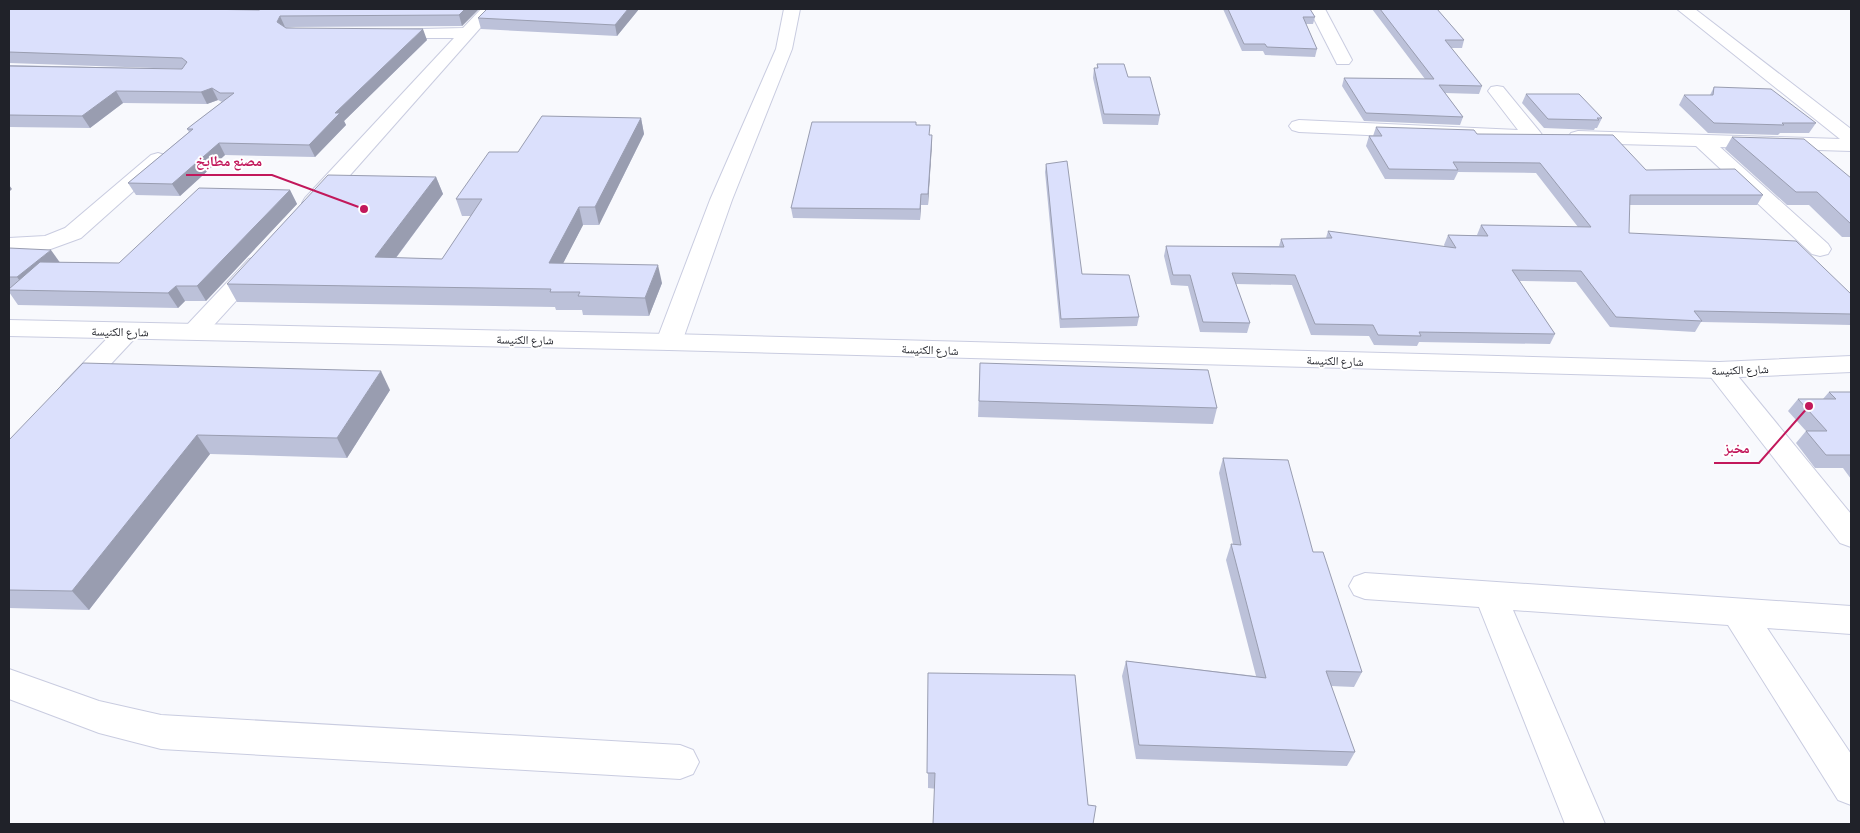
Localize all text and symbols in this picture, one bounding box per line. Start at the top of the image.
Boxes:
callout: مصنع مطابخ [186,146,272,175]
text: مصنع مطابخ [196,152,262,171]
street label: شارع الكنيسة [91,324,149,340]
street label: شارع الكنيسة [496,332,554,348]
street label: شارع الكنيسة [901,341,959,359]
street label: شارع الكنيسة [1306,352,1364,370]
street label: شارع الكنيسة [1711,361,1769,379]
callout: مخبز [1714,434,1759,463]
text: مخبز [1723,439,1750,457]

